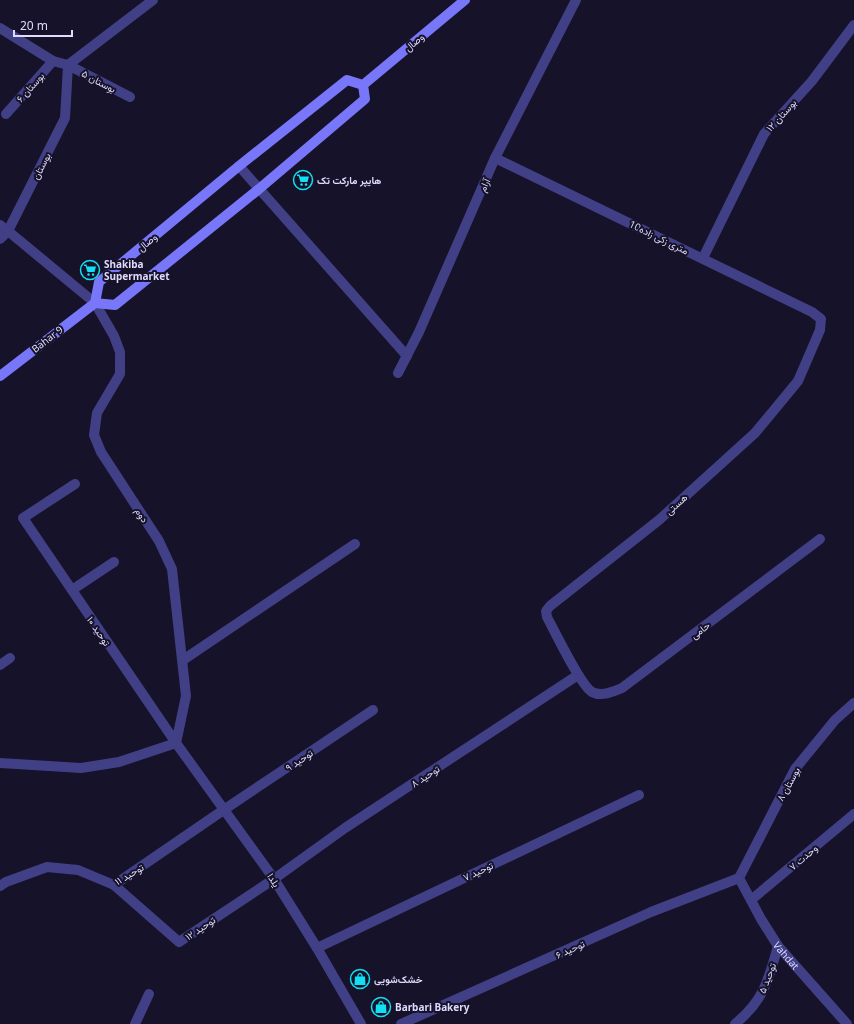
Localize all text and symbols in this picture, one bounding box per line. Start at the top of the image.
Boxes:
scale bar [14,12,72,38]
text: 20 m [20,17,48,34]
street label: وصال [401,30,427,54]
street label: بوستان ۵ [79,66,119,96]
street label: بوستان ۶ [13,69,47,105]
street label: بوستان ۱۲ [763,96,799,134]
street label: بوستان [28,150,54,182]
supermarket icon: هایپر مارکت تک [292,169,314,191]
place label: هایپر مارکت تک [317,173,381,188]
street label: آرام [475,175,493,194]
street label: 10متری زکی زاده [627,217,691,257]
street label: وصال [134,230,160,254]
place label: Shakiba Supermarket [104,257,170,283]
supermarket icon: Shakiba Supermarket [79,259,101,281]
street label: Bahar 9 [28,322,66,356]
street label: هستی [662,490,690,518]
street label: دوم [132,505,152,525]
street label: توحید ۱۰ [84,613,114,649]
street label: حامی [687,618,713,642]
street label: توحید ۹ [282,746,316,774]
street label: توحید ۸ [408,762,442,790]
street label: بوستان ۸ [773,764,803,804]
street label: وحدت ۷ [786,841,820,873]
street label: توحید ۷ [461,858,495,884]
street label: توحید ۱۱ [112,860,146,888]
street label: یلدا [264,870,284,890]
street label: توحید ۱۲ [182,913,218,943]
street label: توحید ۶ [553,936,587,962]
street label: Vahdat [770,939,803,973]
street label: توحید ۵ [755,961,779,995]
shop icon: خشک‌شویی [349,968,371,990]
place label: خشک‌شویی [374,972,423,986]
shop icon: Barbari Bakery [370,996,392,1018]
place label: Barbari Bakery [395,1000,470,1014]

